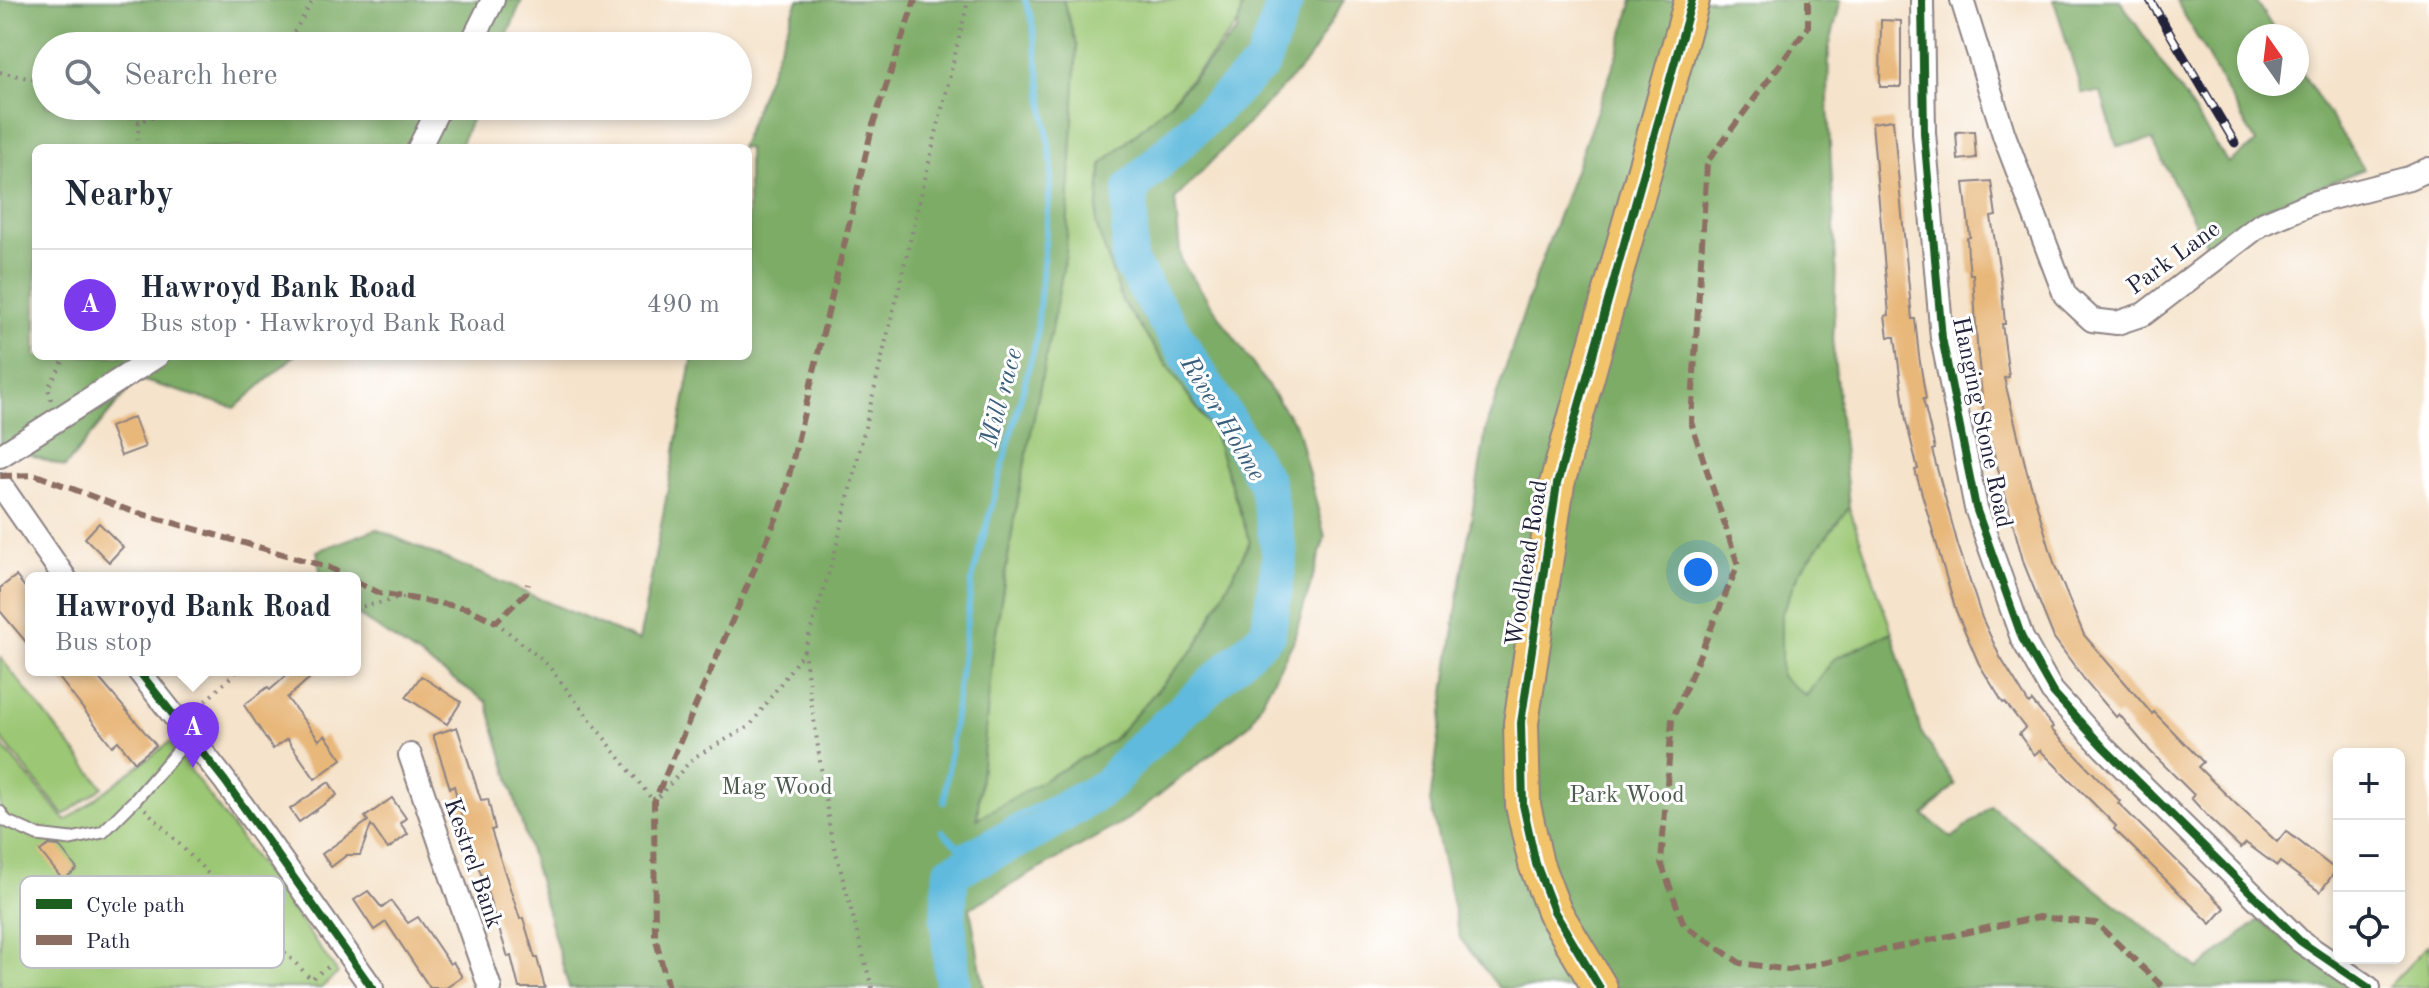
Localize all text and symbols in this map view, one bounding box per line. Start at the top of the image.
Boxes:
north arrow [2237,24,2309,96]
search box [32,32,752,120]
icon: search [60,54,104,98]
text: Search here [124,61,278,91]
text: Nearby [64,179,174,213]
street label: Park Lane [2123,217,2225,300]
text: Hawroyd Bank Road [140,274,416,304]
text: A [80,292,100,318]
text: 490 m [647,292,720,318]
text: Bus stop · Hawkroyd Bank Road [140,311,506,337]
street label: Hanging Stone Road [1947,315,2015,530]
water label: Mill race [976,345,1028,451]
water label: River Holme [1174,351,1270,486]
street label: Woodhead Road [1503,478,1553,648]
your location [1678,552,1718,592]
popup [25,572,361,676]
text: Hawroyd Bank Road [55,593,331,623]
text: Bus stop [55,630,152,656]
pin: A [167,702,219,768]
map controls [2333,748,2405,964]
button: + [2333,748,2405,820]
park label: Mag Wood [721,776,833,800]
park label: Park Wood [1569,784,1685,808]
street label: Kestrel Bank [439,795,506,932]
button: − [2333,820,2405,892]
legend [20,876,284,968]
button: locate [2333,892,2405,964]
text: Cycle path [86,895,185,917]
text: Path [86,931,131,953]

